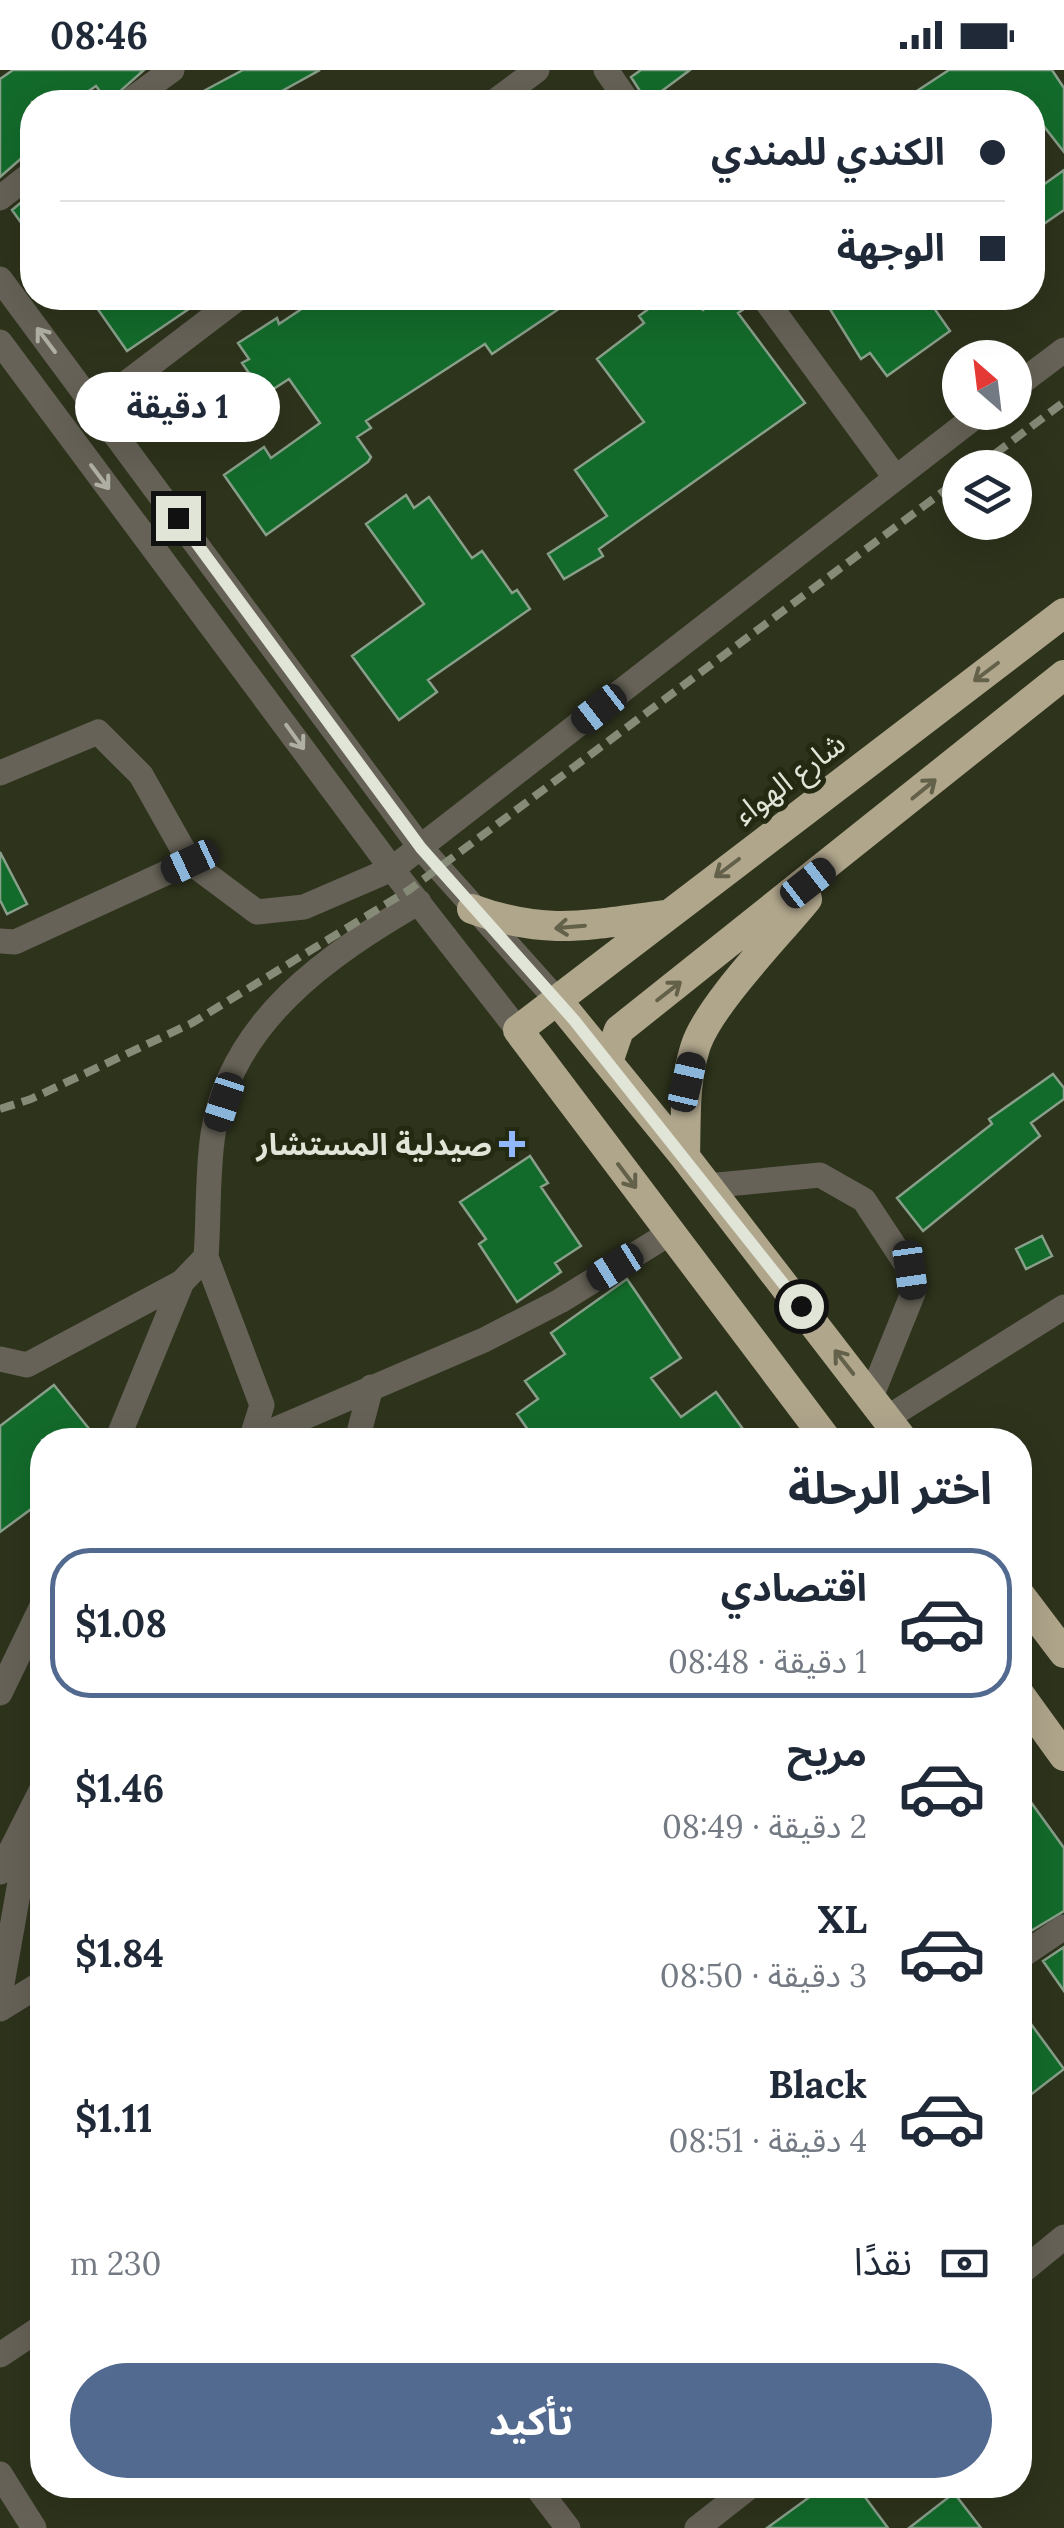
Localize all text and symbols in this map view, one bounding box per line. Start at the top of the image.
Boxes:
text: 08:46 [50,11,148,59]
text: الكندي للمندي [711,127,945,175]
text: الوجهة [837,223,945,271]
one-way arrow [35,327,56,354]
north arrow [942,340,1032,430]
map controls [942,340,1032,540]
callout: 1 دقيقة [76,373,280,443]
text: 1 دقيقة [127,386,228,427]
button: layers [942,450,1032,540]
one-way arrow [89,463,111,489]
route end [156,496,201,541]
one-way arrow [973,661,1000,682]
car [566,679,632,739]
one-way arrow [284,723,305,750]
street label: شارع الهواء [726,724,855,836]
one-way arrow [910,778,936,800]
car [156,836,224,888]
car [775,853,841,913]
one-way arrow [714,858,741,879]
one-way arrow [555,917,587,936]
one-way arrow [655,981,682,1002]
car [666,1049,708,1115]
car [200,1069,248,1135]
place label: صيدلية المستشار [255,1125,492,1163]
marker: صيدلية المستشار [501,1133,523,1155]
one-way arrow [617,1162,638,1189]
car [582,1238,648,1296]
car [891,1238,929,1302]
route start [779,1284,824,1329]
one-way arrow [834,1350,856,1376]
text: اختر الرحلة [788,1459,992,1516]
text: اقتصادي [721,1563,867,1611]
icon: car [897,1578,987,1668]
text: $1.08 [75,1599,167,1647]
text: 1 دقيقة · 08:48 [668,1641,867,1682]
text: مريح [787,1728,867,1776]
icon: car [897,1743,987,1833]
text: $1.46 [75,1764,164,1812]
text: 2 دقيقة · 08:49 [662,1806,867,1847]
text: XL [817,1895,867,1943]
icon: car [897,1908,987,1998]
text: $1.84 [75,1929,164,1977]
text: 3 دقيقة · 08:50 [660,1955,867,1996]
text: Black [768,2060,867,2108]
icon: car [897,2073,987,2163]
text: $1.11 [75,2094,152,2142]
text: 4 دقيقة · 08:51 [669,2120,867,2161]
icon: cash [937,2236,992,2291]
text: نقدًا [854,2237,912,2285]
text: 230 m [70,2243,161,2284]
button: تأكيد [70,2363,992,2478]

